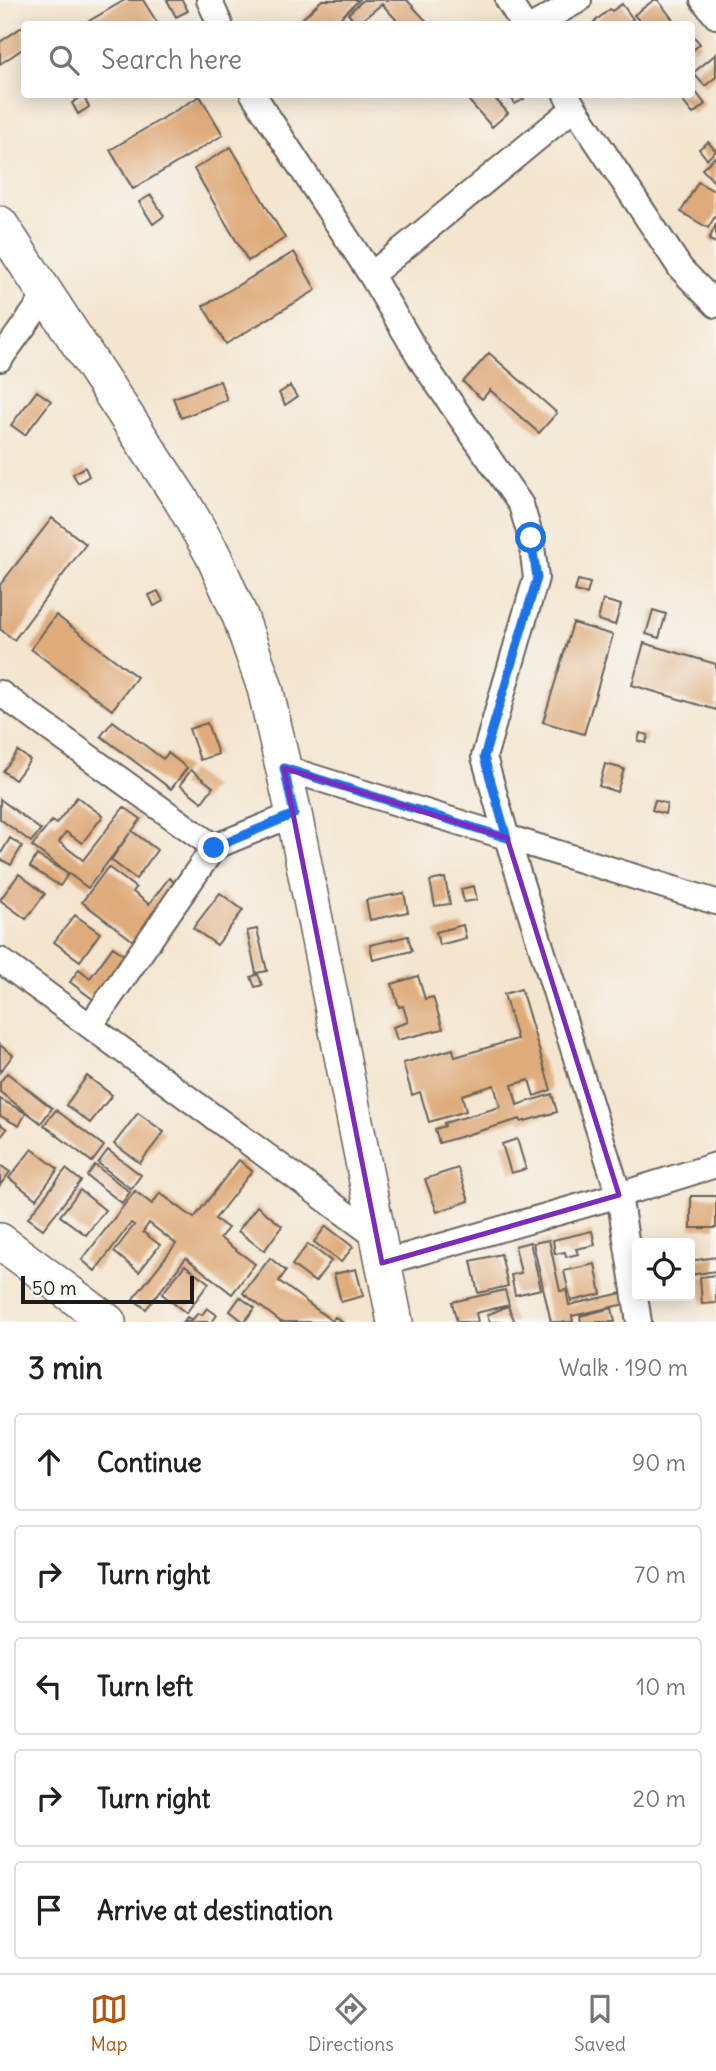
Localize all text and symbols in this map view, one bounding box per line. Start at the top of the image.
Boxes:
search box [21,21,695,98]
icon: search [45,41,83,79]
text: Search here [101,43,242,76]
route start [515,522,546,553]
route end [198,832,229,863]
map controls [632,1238,695,1301]
button: locate [632,1238,695,1301]
scale bar [21,1273,194,1305]
text: 50 m [32,1276,77,1300]
text: 3 min [28,1349,103,1387]
text: Walk · 190 m [559,1353,688,1382]
icon: ahead [30,1443,68,1481]
text: Continue [97,1446,202,1479]
text: 90 m [632,1448,686,1477]
icon: right [30,1555,68,1593]
text: Turn right [97,1558,210,1591]
text: 70 m [634,1560,686,1589]
icon: left [30,1667,68,1705]
text: Turn left [97,1670,193,1703]
text: 10 m [636,1672,686,1701]
icon: right [30,1779,68,1817]
text: Turn right [97,1782,210,1815]
text: 20 m [633,1784,686,1813]
icon: arrive [30,1891,68,1929]
text: Arrive at destination [97,1894,333,1927]
tab: Map [90,1990,128,2056]
tab: Directions [308,1990,394,2056]
tab: Saved [574,1990,626,2056]

